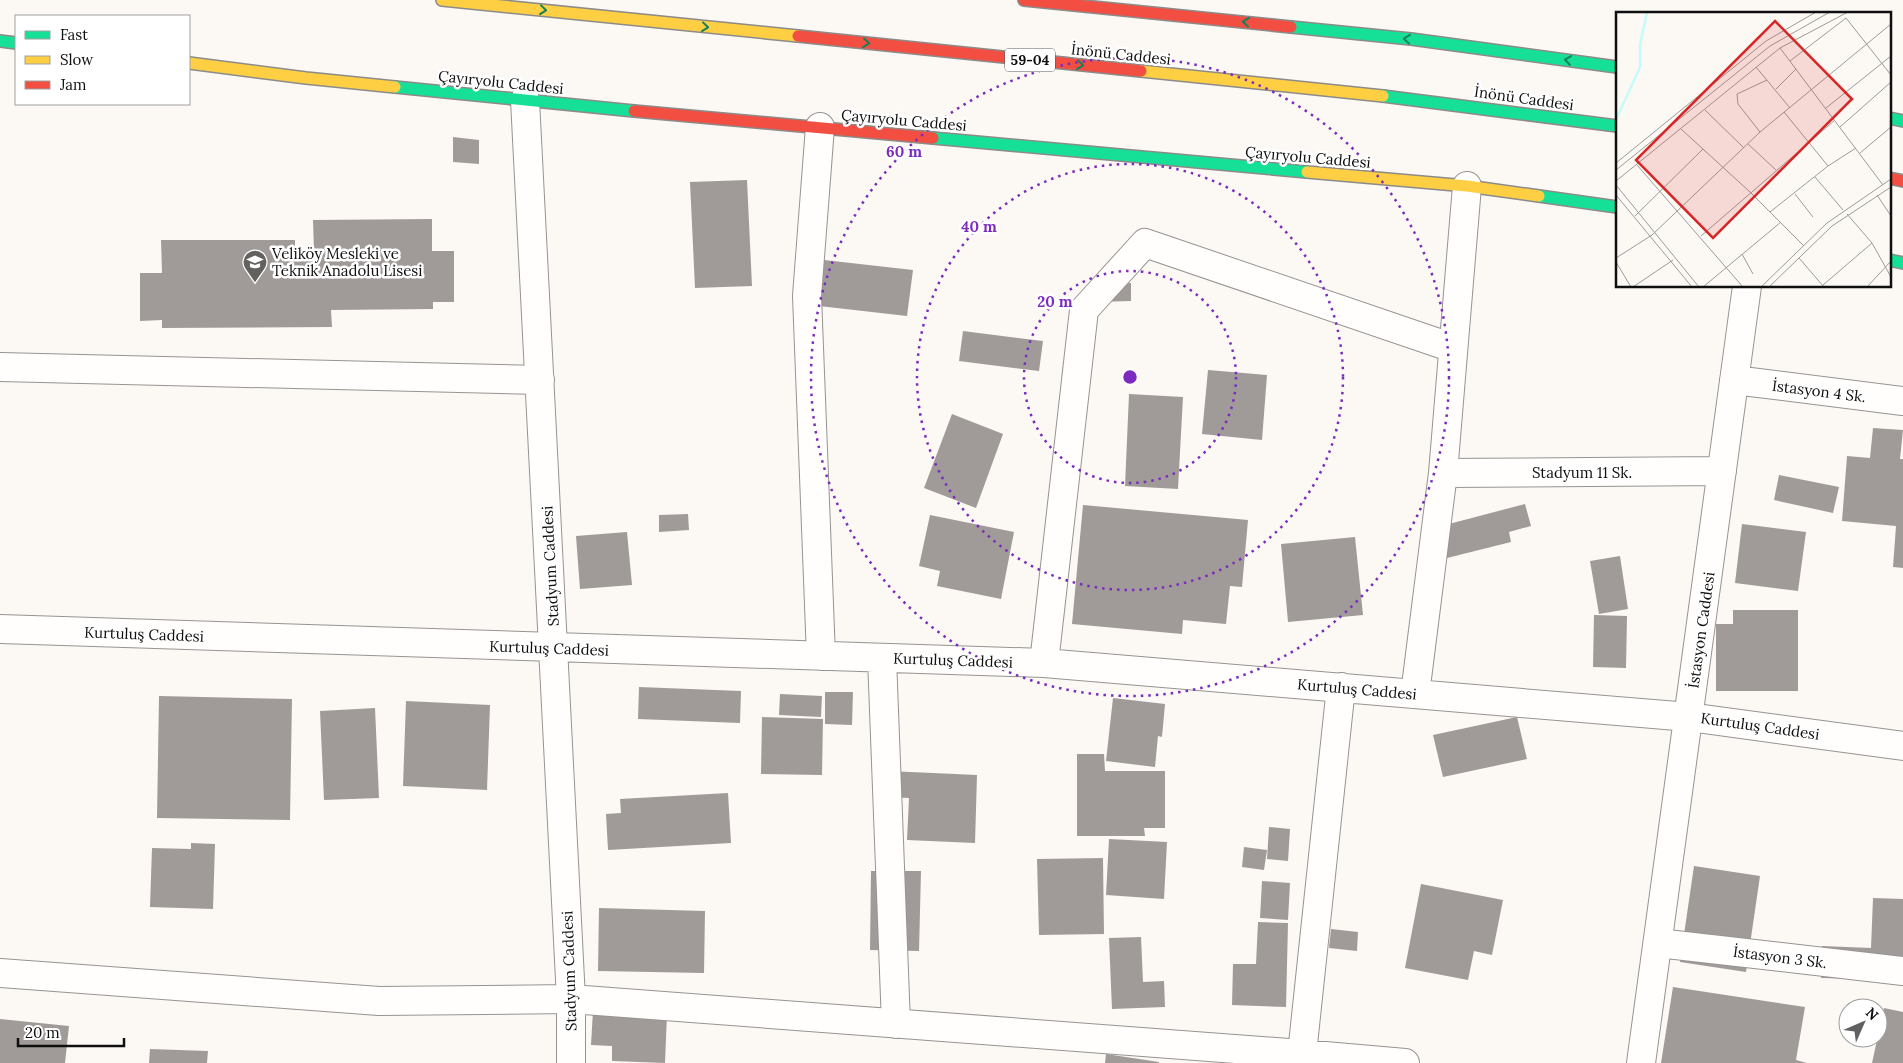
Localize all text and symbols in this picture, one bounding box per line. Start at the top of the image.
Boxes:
one-way arrow [539,4,547,15]
inset map [1616,12,1890,288]
legend [15,15,190,105]
one-way arrow [1241,17,1249,28]
one-way arrow [701,21,709,32]
text: Fast [60,25,88,44]
one-way arrow [1403,34,1411,45]
one-way arrow [863,37,871,48]
street label: İnönü Caddesi [1070,39,1172,69]
road number: 59-04 [1005,48,1055,72]
text: Slow [60,50,93,69]
one-way arrow [1564,55,1572,66]
one-way arrow [1077,59,1085,70]
street label: Çayıryolu Caddesi [437,66,565,98]
text: Jam [59,75,87,94]
street label: İnönü Caddesi [1473,82,1575,114]
street label: Çayıryolu Caddesi [840,105,968,135]
text: 60 m [886,142,922,161]
street label: Çayıryolu Caddesi [1244,142,1372,172]
text: 40 m [961,217,997,236]
place label: Veliköy Mesleki ve Teknik Anadolu Lisesi [271,244,422,280]
school or university icon: Veliköy Mesleki ve Teknik Anadolu Lisesi [242,249,268,283]
text: 20 m [1037,292,1073,311]
centre of rings [1121,368,1139,386]
street label: İstasyon 4 Sk. [1771,376,1867,406]
street label: Stadyum 11 Sk. [1532,463,1632,482]
street label: Stadyum Caddesi [537,505,563,627]
street label: İstasyon Caddesi [1683,571,1719,689]
street label: Kurtuluş Caddesi [84,622,204,646]
street label: Kurtuluş Caddesi [489,636,609,660]
street label: Kurtuluş Caddesi [893,648,1013,672]
street label: Kurtuluş Caddesi [1297,674,1417,704]
street label: Kurtuluş Caddesi [1699,708,1821,744]
street label: Stadyum Caddesi [557,910,581,1032]
street label: İstasyon 3 Sk. [1732,942,1828,972]
north arrow [1838,998,1888,1048]
text: N [1862,1004,1883,1024]
scale bar [18,1016,124,1048]
text: 20 m [25,1023,60,1042]

